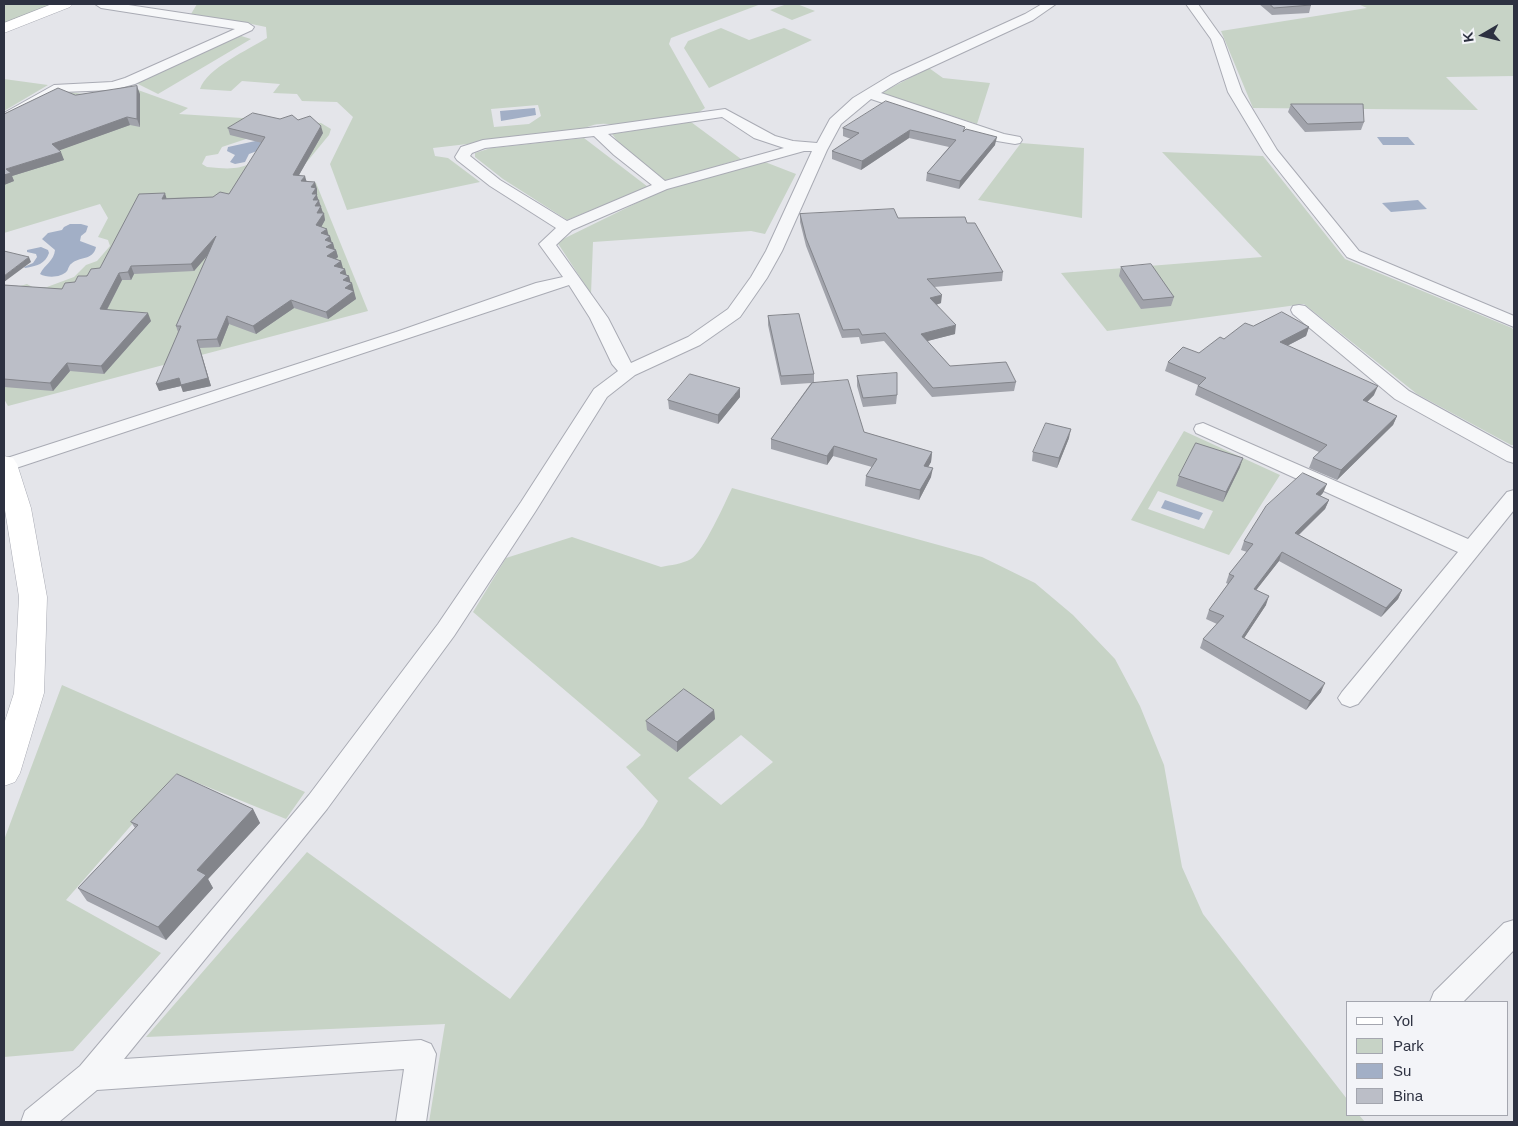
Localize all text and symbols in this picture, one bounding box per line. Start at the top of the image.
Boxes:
north arrow [1458,10,1508,60]
text: K [1460,31,1477,43]
legend [1346,1001,1508,1116]
text: Yol [1393,1012,1413,1029]
text: Park [1393,1037,1424,1054]
text: Su [1393,1062,1411,1079]
text: Bina [1393,1087,1423,1104]

